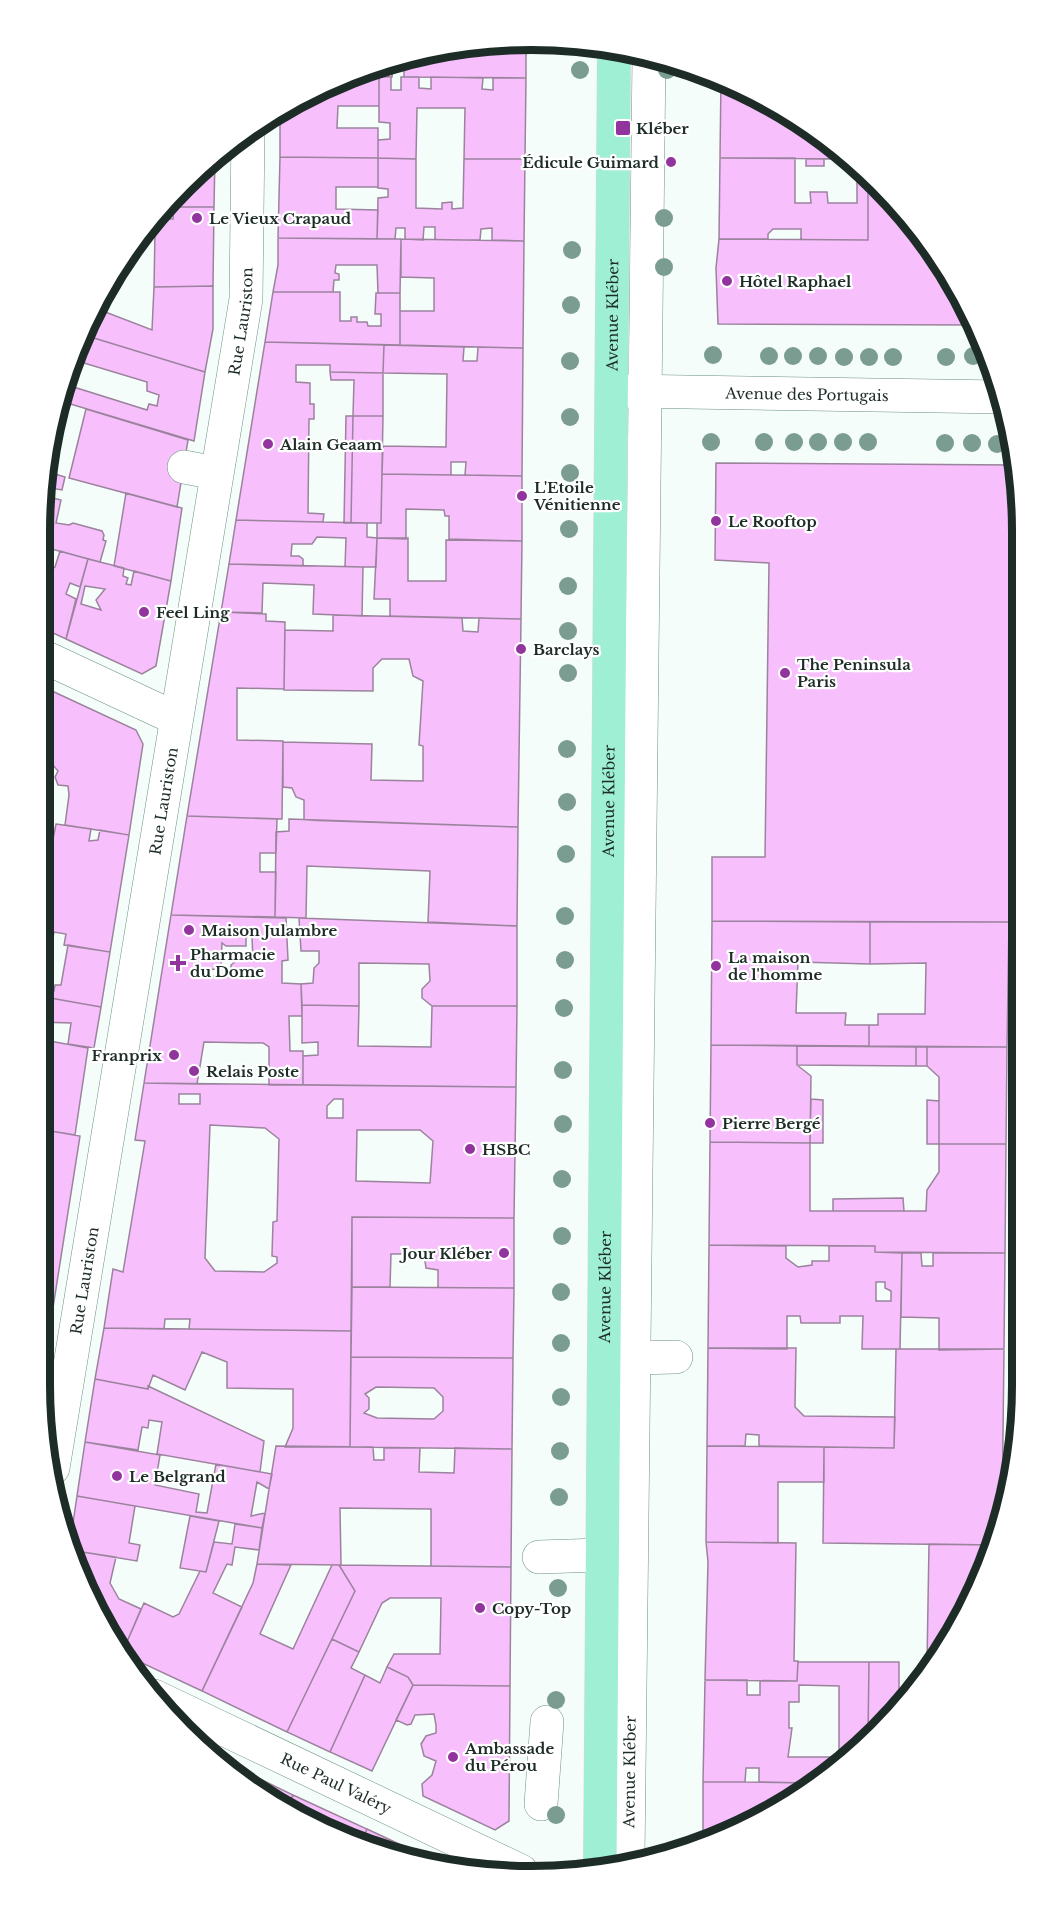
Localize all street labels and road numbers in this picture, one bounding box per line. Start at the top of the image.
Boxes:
street label: Avenue Kléber [602,258,622,372]
street label: Rue Lauriston [224,267,256,377]
street label: Avenue des Portugais [724,383,889,405]
street label: Avenue Kléber [598,744,618,858]
street label: Rue Lauriston [145,746,181,856]
street label: Rue Lauriston [66,1225,102,1336]
street label: Avenue Kléber [595,1230,614,1344]
street label: Avenue Kléber [619,1715,639,1829]
street label: Rue Paul Valéry [278,1748,395,1818]

